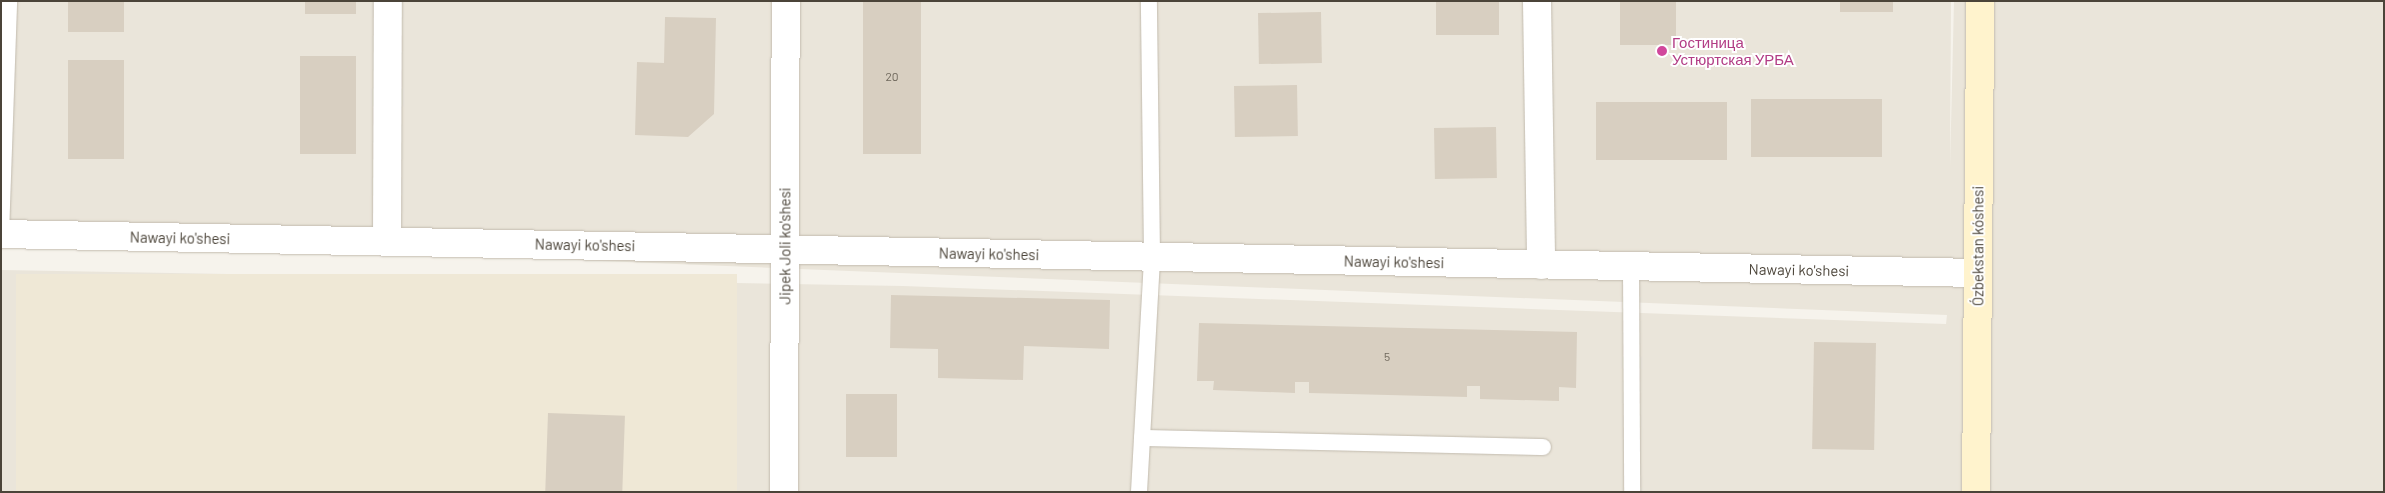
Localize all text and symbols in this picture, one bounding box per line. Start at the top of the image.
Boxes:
place label: Гостиница Устюртская УРБА [1672,33,1794,68]
marker: Гостиница Устюртская УРБА [1656,45,1668,57]
house number: 20 [885,70,899,84]
street label: Ózbekstan kóshesi [1969,186,1987,306]
street label: Jipek Joli ko'shesi [776,187,794,305]
street label: Nawayi ko'shesi [130,228,230,248]
street label: Nawayi ko'shesi [535,235,635,255]
street label: Nawayi ko'shesi [939,244,1039,264]
street label: Nawayi ko'shesi [1344,252,1444,272]
street label: Nawayi ko'shesi [1749,260,1849,280]
house number: 5 [1384,350,1390,364]

